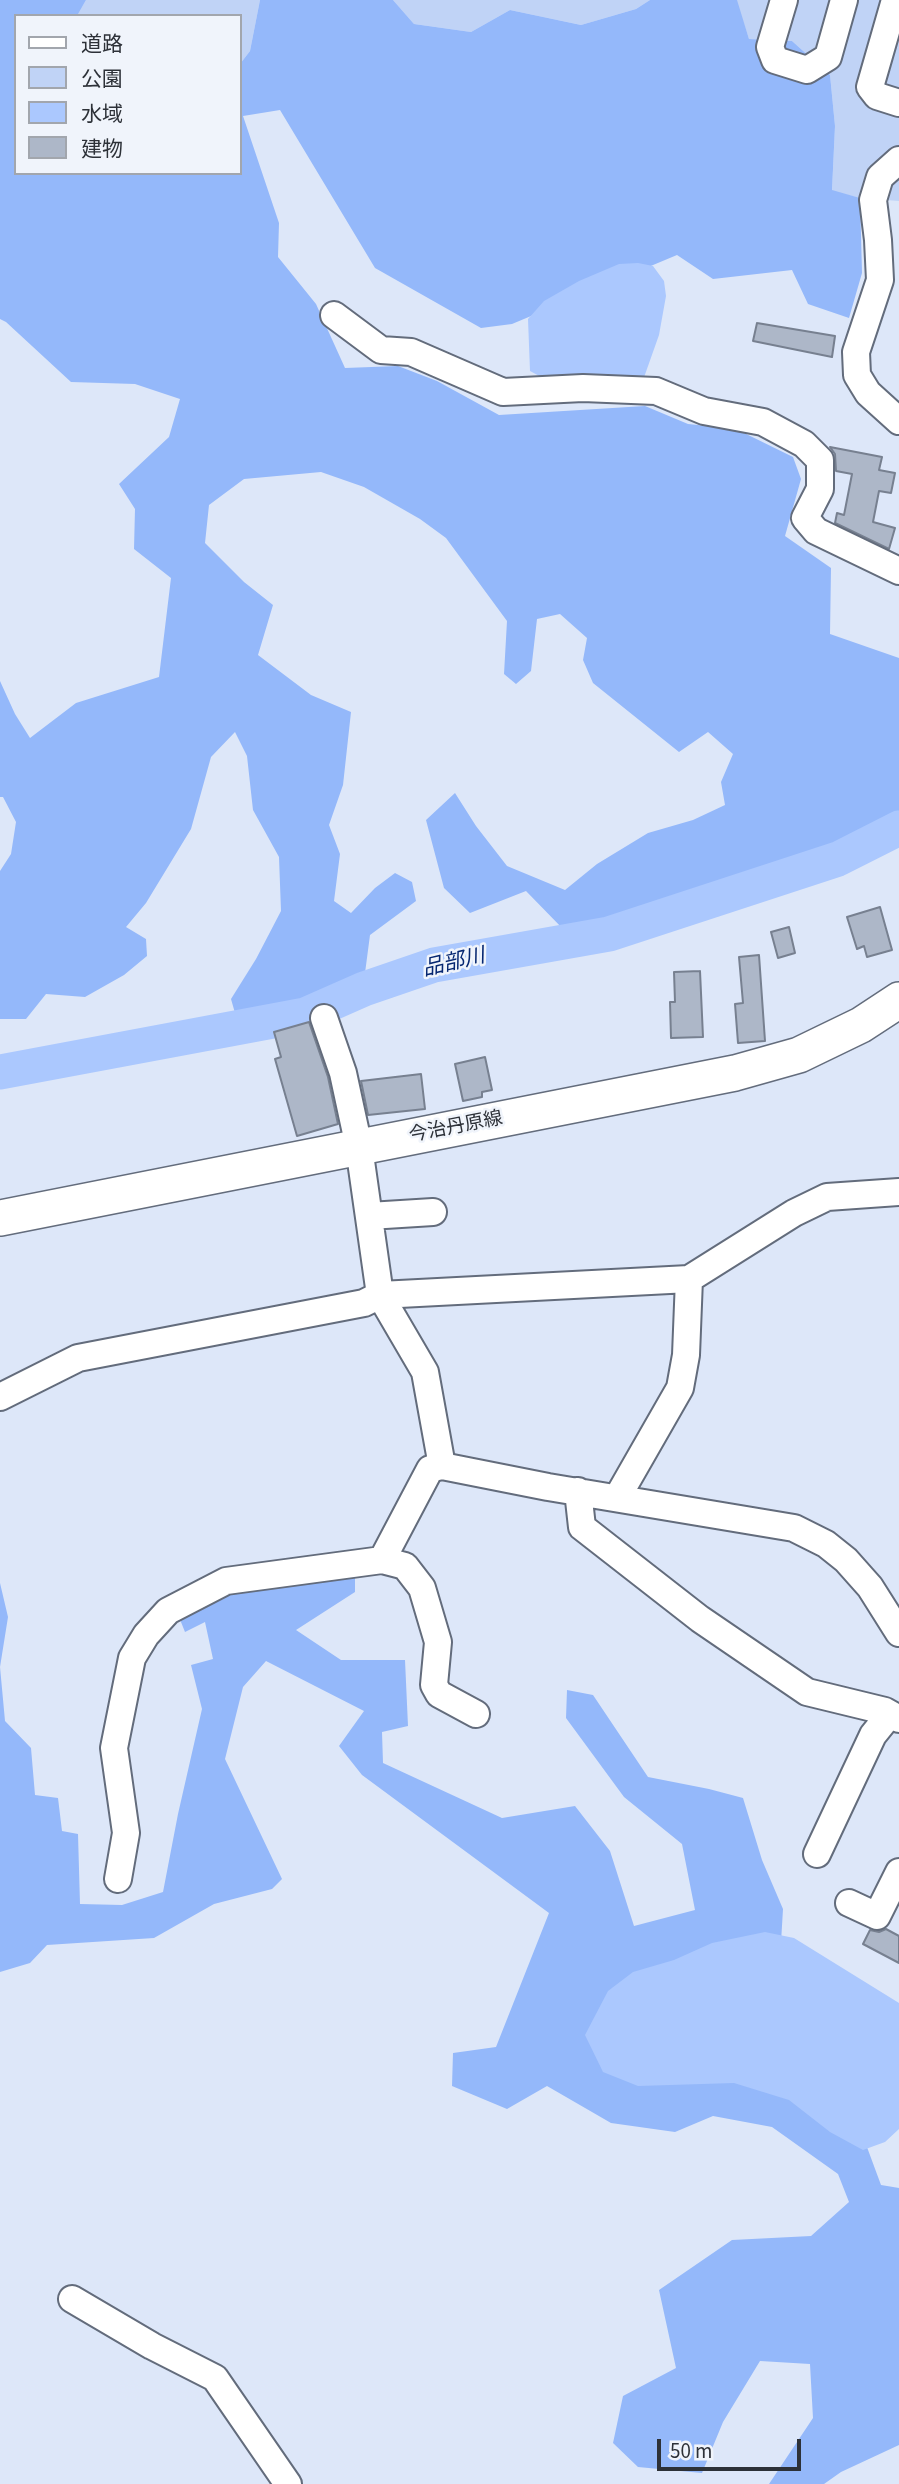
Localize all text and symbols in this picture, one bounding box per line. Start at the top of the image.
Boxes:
legend [14,14,242,175]
text: 道路 [81,29,123,59]
text: 公園 [81,64,123,94]
text: 水域 [81,99,123,129]
text: 建物 [81,134,123,164]
water label: 品部川 [420,945,488,983]
street label: 今治丹原線 [407,1108,505,1148]
scale bar [661,2424,804,2468]
text: 50 m [670,2436,712,2466]

